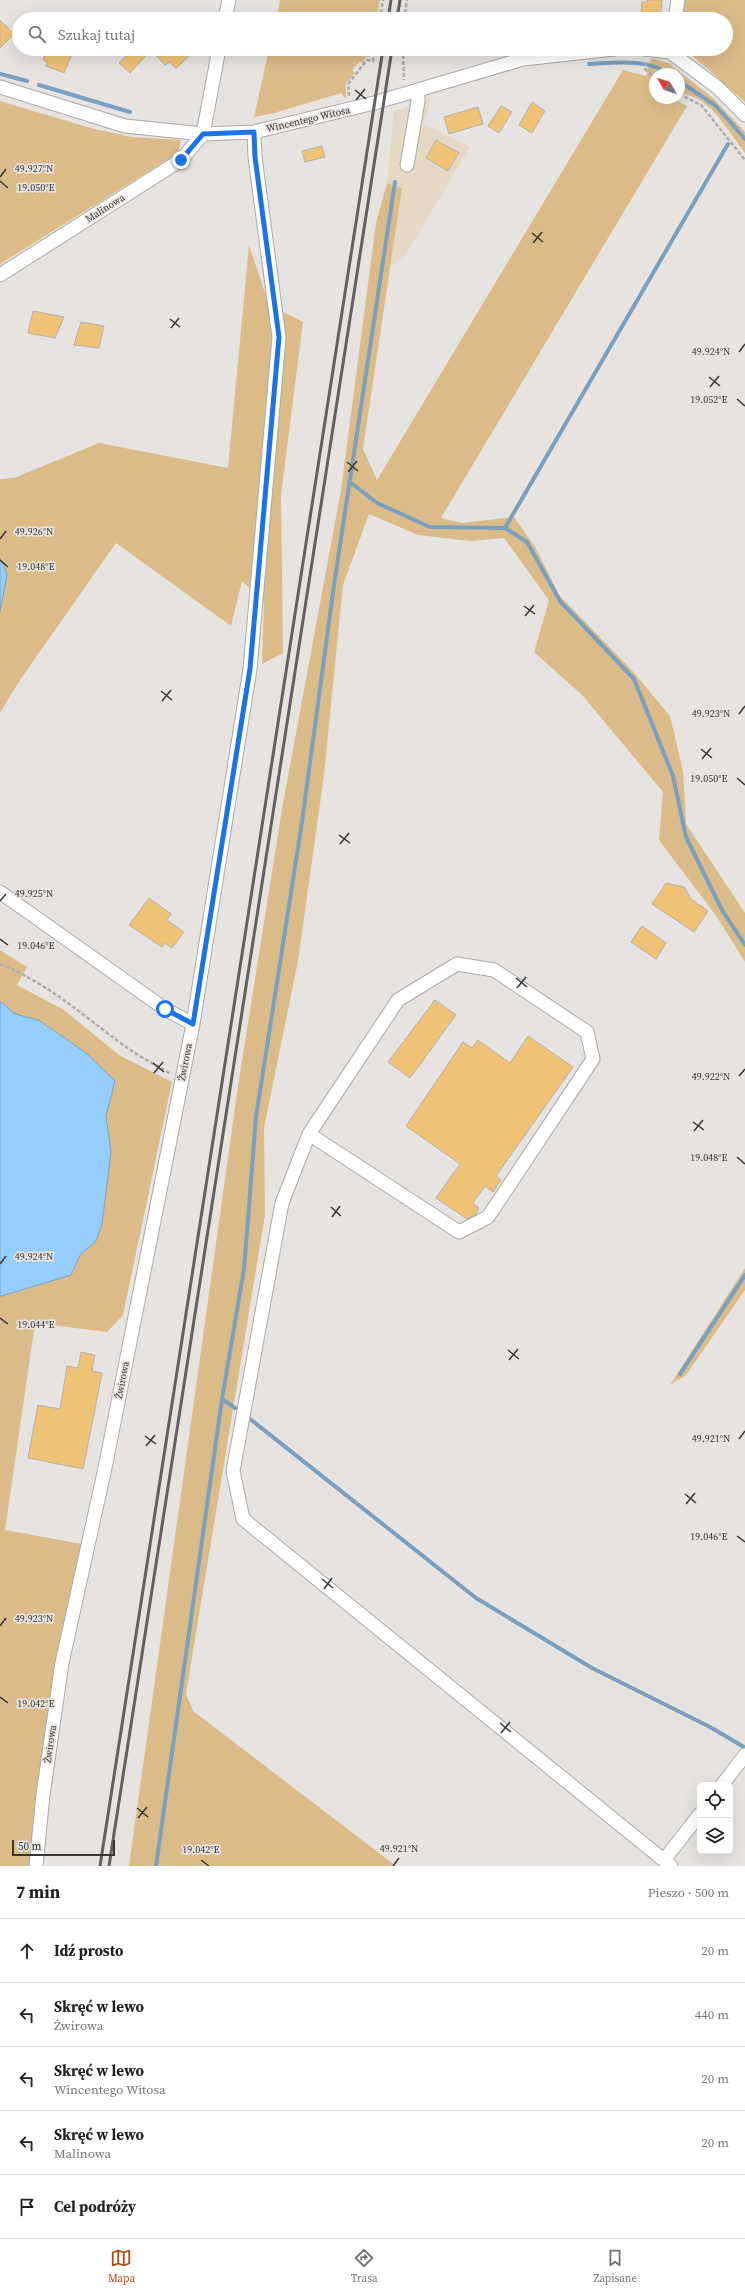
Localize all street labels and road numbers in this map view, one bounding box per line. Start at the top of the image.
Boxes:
street label: Wincentego Witosa [265,103,352,135]
street label: Malinowa [83,190,128,225]
street label: Żwirowa [175,1041,195,1082]
street label: Żwirowa [112,1359,132,1400]
street label: Żwirowa [41,1723,59,1764]

